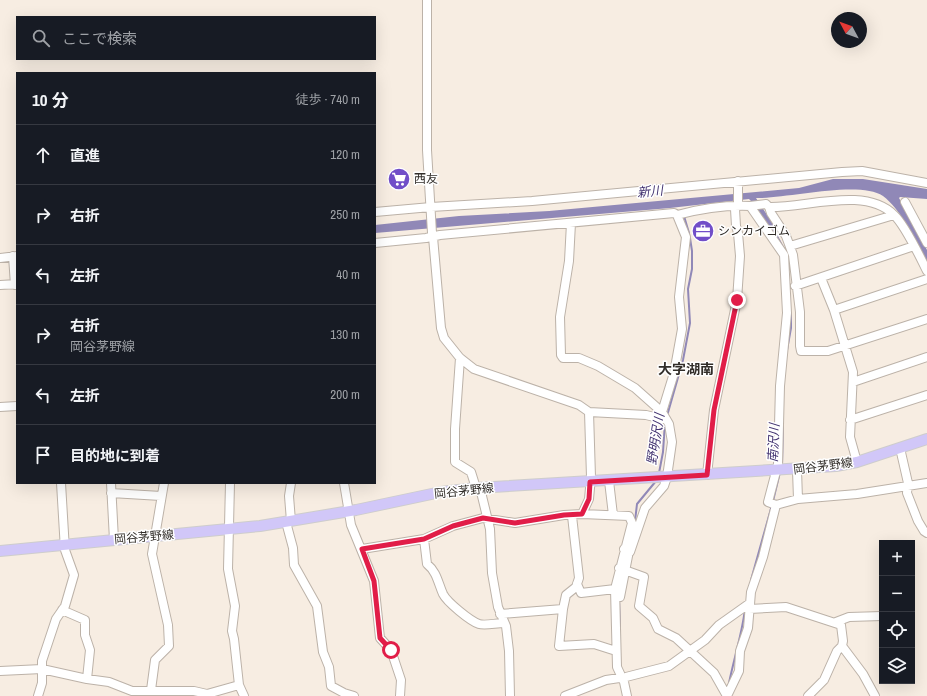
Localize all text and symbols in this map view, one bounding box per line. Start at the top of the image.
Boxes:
north arrow [831,12,867,48]
search box [16,16,376,60]
icon: search [30,27,52,49]
text: ここで検索 [62,28,137,49]
text: 10 分 [32,88,68,111]
text: 徒歩 · 740 m [295,91,360,108]
icon: ahead [32,144,54,166]
text: 直進 [70,145,100,166]
text: 120 m [330,146,360,163]
supermarket icon: 西友 [386,166,412,192]
place label: 西友 [414,171,438,187]
water label: 新川 [636,181,666,201]
icon: right [32,204,54,226]
text: 右折 [70,205,100,226]
text: 250 m [330,206,360,223]
office icon: シンカイゴム [690,218,716,244]
place label: シンカイゴム [718,223,790,239]
icon: left [32,264,54,286]
text: 左折 [70,265,100,286]
text: 40 m [336,266,360,283]
route end [728,291,746,309]
text: 右折 [70,315,100,336]
icon: right [32,324,54,346]
text: 130 m [330,326,360,343]
text: 岡谷茅野線 [70,338,135,355]
district label: 大字湖南 [658,360,714,378]
icon: left [32,384,54,406]
text: 左折 [70,385,100,406]
text: 200 m [330,386,360,403]
water label: 野明沢川 [643,410,668,466]
water label: 南沢川 [764,421,783,463]
icon: arrive [32,444,54,466]
text: 目的地に到着 [70,445,160,466]
street label: 岡谷茅野線 [792,454,854,478]
street label: 岡谷茅野線 [433,480,495,502]
street label: 岡谷茅野線 [113,526,175,548]
map controls [879,540,915,684]
button: + [879,540,915,576]
button: − [879,576,915,612]
button: locate [879,612,915,648]
route start [382,641,400,659]
button: layers [879,648,915,684]

